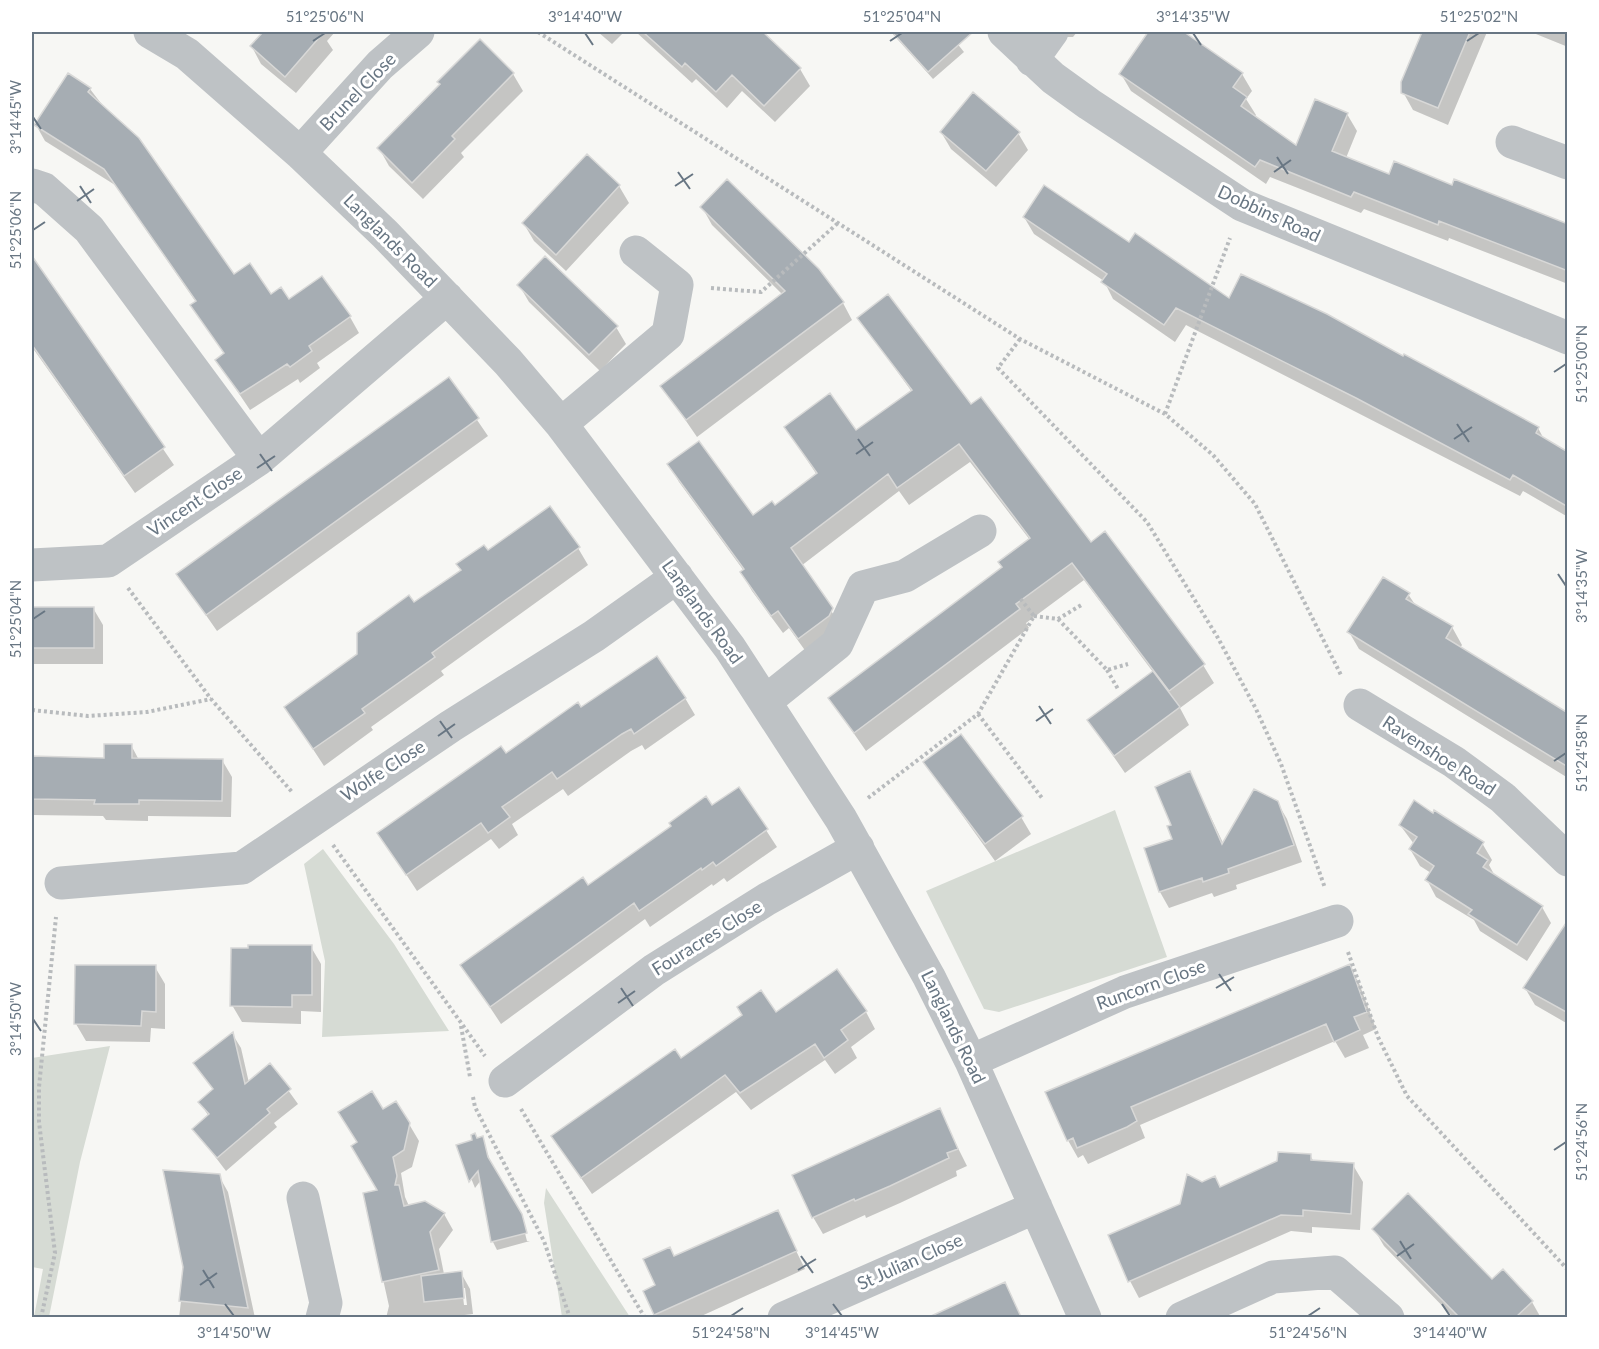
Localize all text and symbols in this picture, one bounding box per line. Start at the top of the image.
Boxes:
text: 51°25'06"N [286,7,364,25]
text: 3°14'40"W [548,7,622,25]
text: 51°25'04"N [863,7,941,25]
text: 3°14'35"W [1156,7,1230,25]
text: 51°25'02"N [1440,7,1518,25]
street label: Brunel Close [315,48,400,135]
text: 3°14'45"W [6,80,24,154]
street label: Dobbins Road [1215,180,1324,246]
street label: Langlands Road [339,189,442,292]
text: 51°25'06"N [6,191,24,269]
text: 51°25'00"N [1572,325,1590,403]
street label: Vincent Close [143,462,246,541]
text: 3°14'35"W [1572,549,1590,623]
street label: Langlands Road [658,555,748,668]
text: 51°25'04"N [6,580,24,658]
street label: Ravenshoe Road [1379,710,1500,800]
text: 51°24'58"N [1572,714,1590,792]
street label: Wolfe Close [336,735,429,806]
street label: Fouracres Close [647,895,765,980]
street label: Runcorn Close [1093,954,1208,1014]
street label: Langlands Road [917,966,991,1087]
text: 3°14'50"W [6,982,24,1056]
text: 51°24'56"N [1572,1103,1590,1181]
street label: St Julian Close [853,1228,966,1294]
text: 3°14'50"W [197,1323,271,1341]
text: 51°24'58"N [692,1323,770,1341]
text: 3°14'45"W [805,1323,879,1341]
text: 51°24'56"N [1269,1323,1347,1341]
text: 3°14'40"W [1413,1323,1487,1341]

